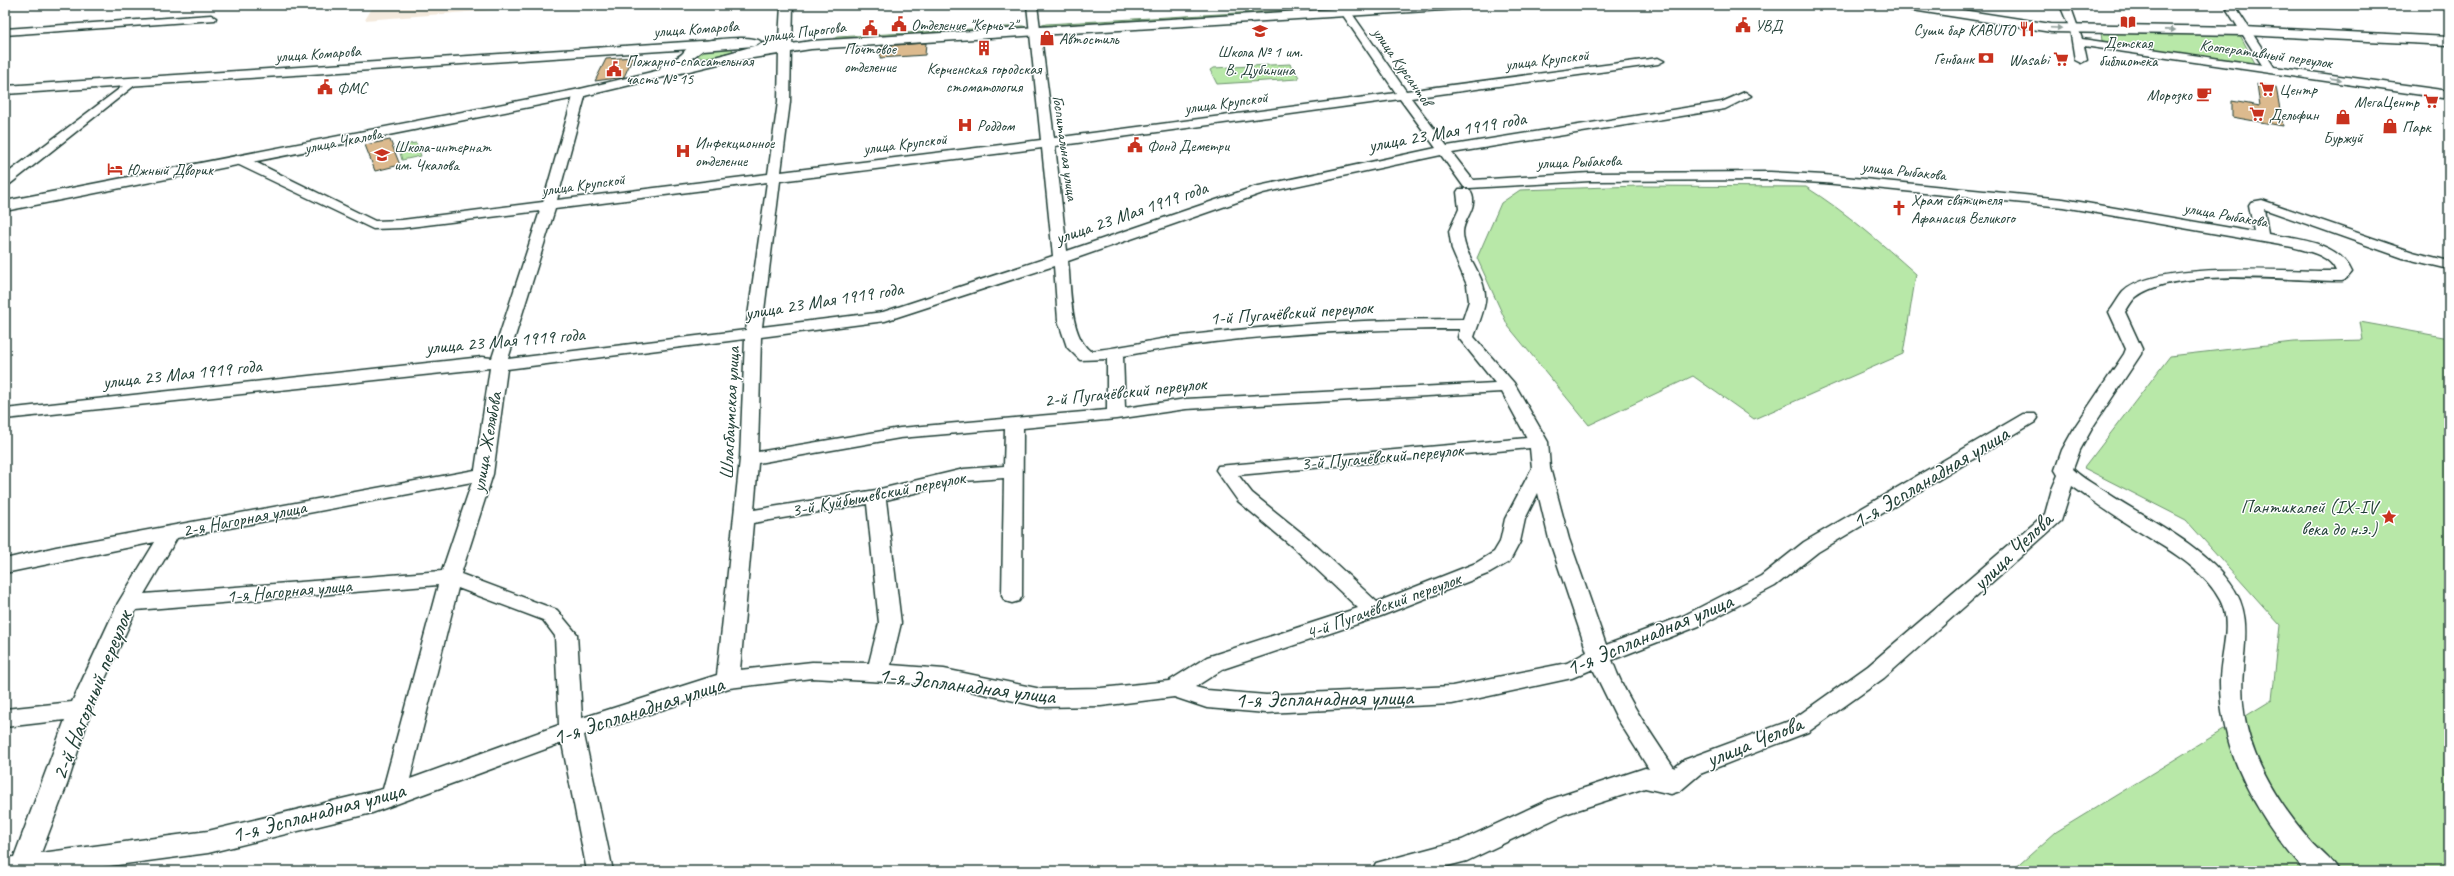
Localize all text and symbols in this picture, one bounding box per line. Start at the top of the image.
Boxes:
library icon: Детская библиотека [2119,13,2137,31]
public building icon: Отделение "Керчь 2" [890,15,908,33]
place label: Отделение "Керчь 2" [911,15,1021,35]
street label: улица Комарова [652,16,740,42]
public building icon: УВД [1734,16,1752,34]
place label: УВД [1755,16,1784,36]
street label: улица Пирогова [760,17,848,47]
public building icon: Почтовое отделение [861,19,879,37]
place label: Суши бар KABUTO [1914,20,2017,40]
restaurant icon: Суши бар KABUTO [2018,20,2036,38]
school or university icon: Школа № 1 им. В. Дубинина [1251,22,1269,40]
street label: улица Курсантов [1367,23,1439,113]
one-way arrow [2050,25,2062,32]
one-way arrow [2164,27,2177,33]
shop icon: Автостиль [1038,29,1056,47]
place label: Автостиль [1059,29,1120,49]
place label: Детская библиотека [2099,33,2159,71]
street label: Кооперативный переулок [2199,35,2335,73]
place label: Почтовое отделение [844,39,898,77]
building icon: Керченская городская стоматология [975,39,993,57]
street label: улица Комарова [274,41,362,67]
place label: Школа № 1 им. В. Дубинина [1218,42,1303,80]
street label: улица Крупской [1503,45,1591,75]
place label: Генбанк [1934,49,1976,69]
bank icon: Генбанк [1977,49,1995,67]
place label: Wasabi [2009,50,2051,70]
supermarket icon: Wasabi [2052,50,2070,68]
place label: Пожарно-спасательная часть № 15 [626,51,754,89]
place label: Керченская городская стоматология [927,59,1042,97]
public building icon: Пожарно-спасательная часть № 15 [605,60,623,78]
one-way arrow [2330,76,2342,82]
public building icon: ФМС [316,78,334,96]
place label: ФМС [337,78,369,98]
supermarket icon: Центр [2258,80,2276,98]
place label: Центр [2279,80,2318,100]
place label: Морозко [2147,85,2193,105]
cafe icon: Морозко [2195,85,2213,103]
street label: улица Крупской [1182,87,1270,119]
place label: МегаЦентр [2354,92,2420,112]
supermarket icon: МегаЦентр [2422,92,2440,110]
street label: Госпитальная улица [1048,94,1082,203]
supermarket icon: Дельфин [2248,105,2266,123]
place label: Дельфин [2269,105,2320,125]
street label: улица 23 Мая 1919 года [1366,106,1529,158]
shop icon: Буржуй [2334,108,2352,126]
hospital icon: Роддом [956,116,974,134]
place label: Роддом [977,116,1016,136]
shop icon: Парк [2381,117,2399,135]
place label: Парк [2402,117,2432,137]
street label: улица Чкалова [302,123,385,158]
place label: Буржуй [2323,128,2364,148]
street label: улица Крупской [861,129,949,159]
place label: Инфекционное отделение [695,133,776,171]
public building icon: Фонд Деметри [1126,136,1144,154]
place label: Фонд Деметри [1147,136,1230,156]
place label: Школа-интернат им. Чкалова [394,137,492,175]
hospital icon: Инфекционное отделение [674,142,692,160]
school or university icon: Школа-интернат им. Чкалова [373,146,391,164]
street label: улица Рыбакова [1535,150,1623,174]
street label: улица Рыбакова [1860,157,1948,186]
hotel icon: Южный Дворик [106,160,124,178]
place label: Южный Дворик [127,160,214,180]
street label: улица Крупской [539,169,627,201]
street label: улица 23 Мая 1919 года [1051,175,1212,251]
place label: Храм святителя Афанасия Великого [1911,190,2017,228]
street label: улица Рыбакова [2181,198,2271,232]
church icon: Храм святителя Афанасия Великого [1890,199,1908,217]
street label: улица 23 Мая 1919 года [743,276,906,325]
street label: 1-й Пугачёвский переулок [1209,295,1375,331]
street label: улица 23 Мая 1919 года [424,322,587,360]
street label: Шлагбаумская улица [715,345,746,480]
street label: улица 23 Мая 1919 года [101,354,264,394]
street label: 2-й Пугачёвский переулок [1043,371,1209,412]
street label: улица Желябова [466,389,508,495]
street label: 1-я Эспланадная улица [1846,418,2016,536]
street label: 3-й Пугачёвский переулок [1300,438,1466,476]
street label: 3-й Куйбышевский переулок [789,465,969,523]
street label: 2-я Нагорная улица [180,495,309,543]
place label: Пантикапей (IX-IV века до н.э.) [2241,495,2381,541]
street label: улица Челова [1964,504,2061,598]
place icon: Пантикапей (IX-IV века до н.э.) [2380,508,2398,526]
street label: 4-й Пугачёвский переулок [1303,566,1466,645]
street label: 1-я Нагорная улица [225,573,354,608]
street label: 1-я Эспланадная улица [1561,586,1739,683]
street label: 2-й Нагорный переулок [44,604,140,784]
street label: 1-я Эспланадная улица [877,660,1059,711]
street label: 1-я Эспланадная улица [549,669,729,752]
street label: 1-я Эспланадная улица [1235,682,1415,715]
street label: улица Челова [1700,708,1809,775]
street label: 1-я Эспланадная улица [228,775,410,850]

